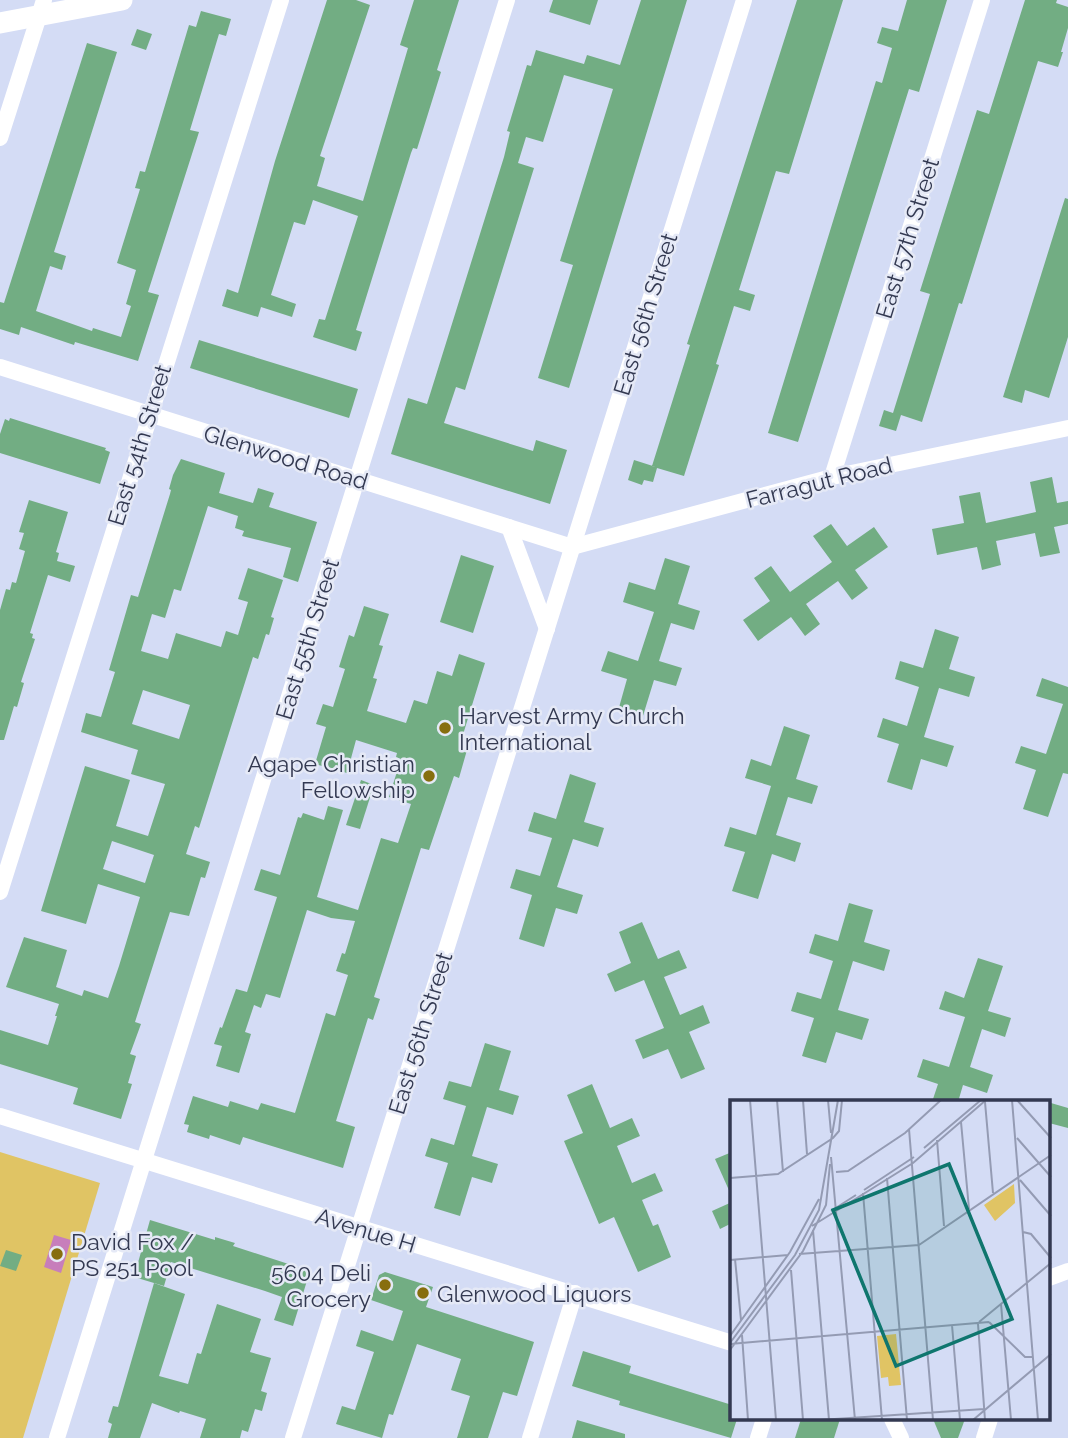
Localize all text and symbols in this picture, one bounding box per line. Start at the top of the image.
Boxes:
street label: East 57th Street [870,154,944,322]
street label: East 56th Street [607,229,683,398]
street label: East 54th Street [102,361,176,529]
street label: Glenwood Road [201,419,371,495]
street label: Farragut Road [743,451,895,513]
street label: East 55th Street [270,555,344,723]
place label: Harvest Army Church International [459,702,685,755]
marker: Harvest Army Church International [437,720,453,736]
place label: Agape Christian Fellowship [247,750,415,803]
marker: Agape Christian Fellowship [421,768,437,784]
street label: East 56th Street [382,948,458,1117]
inset map [730,1100,1050,1420]
street label: Avenue H [313,1202,419,1258]
place label: David Fox / PS 251 Pool [71,1228,194,1281]
marker: David Fox / PS 251 Pool [49,1246,65,1262]
place label: 5604 Deli Grocery [271,1259,371,1312]
marker: 5604 Deli Grocery [377,1277,393,1293]
place label: Glenwood Liquors [437,1280,631,1307]
marker: Glenwood Liquors [415,1285,431,1301]

